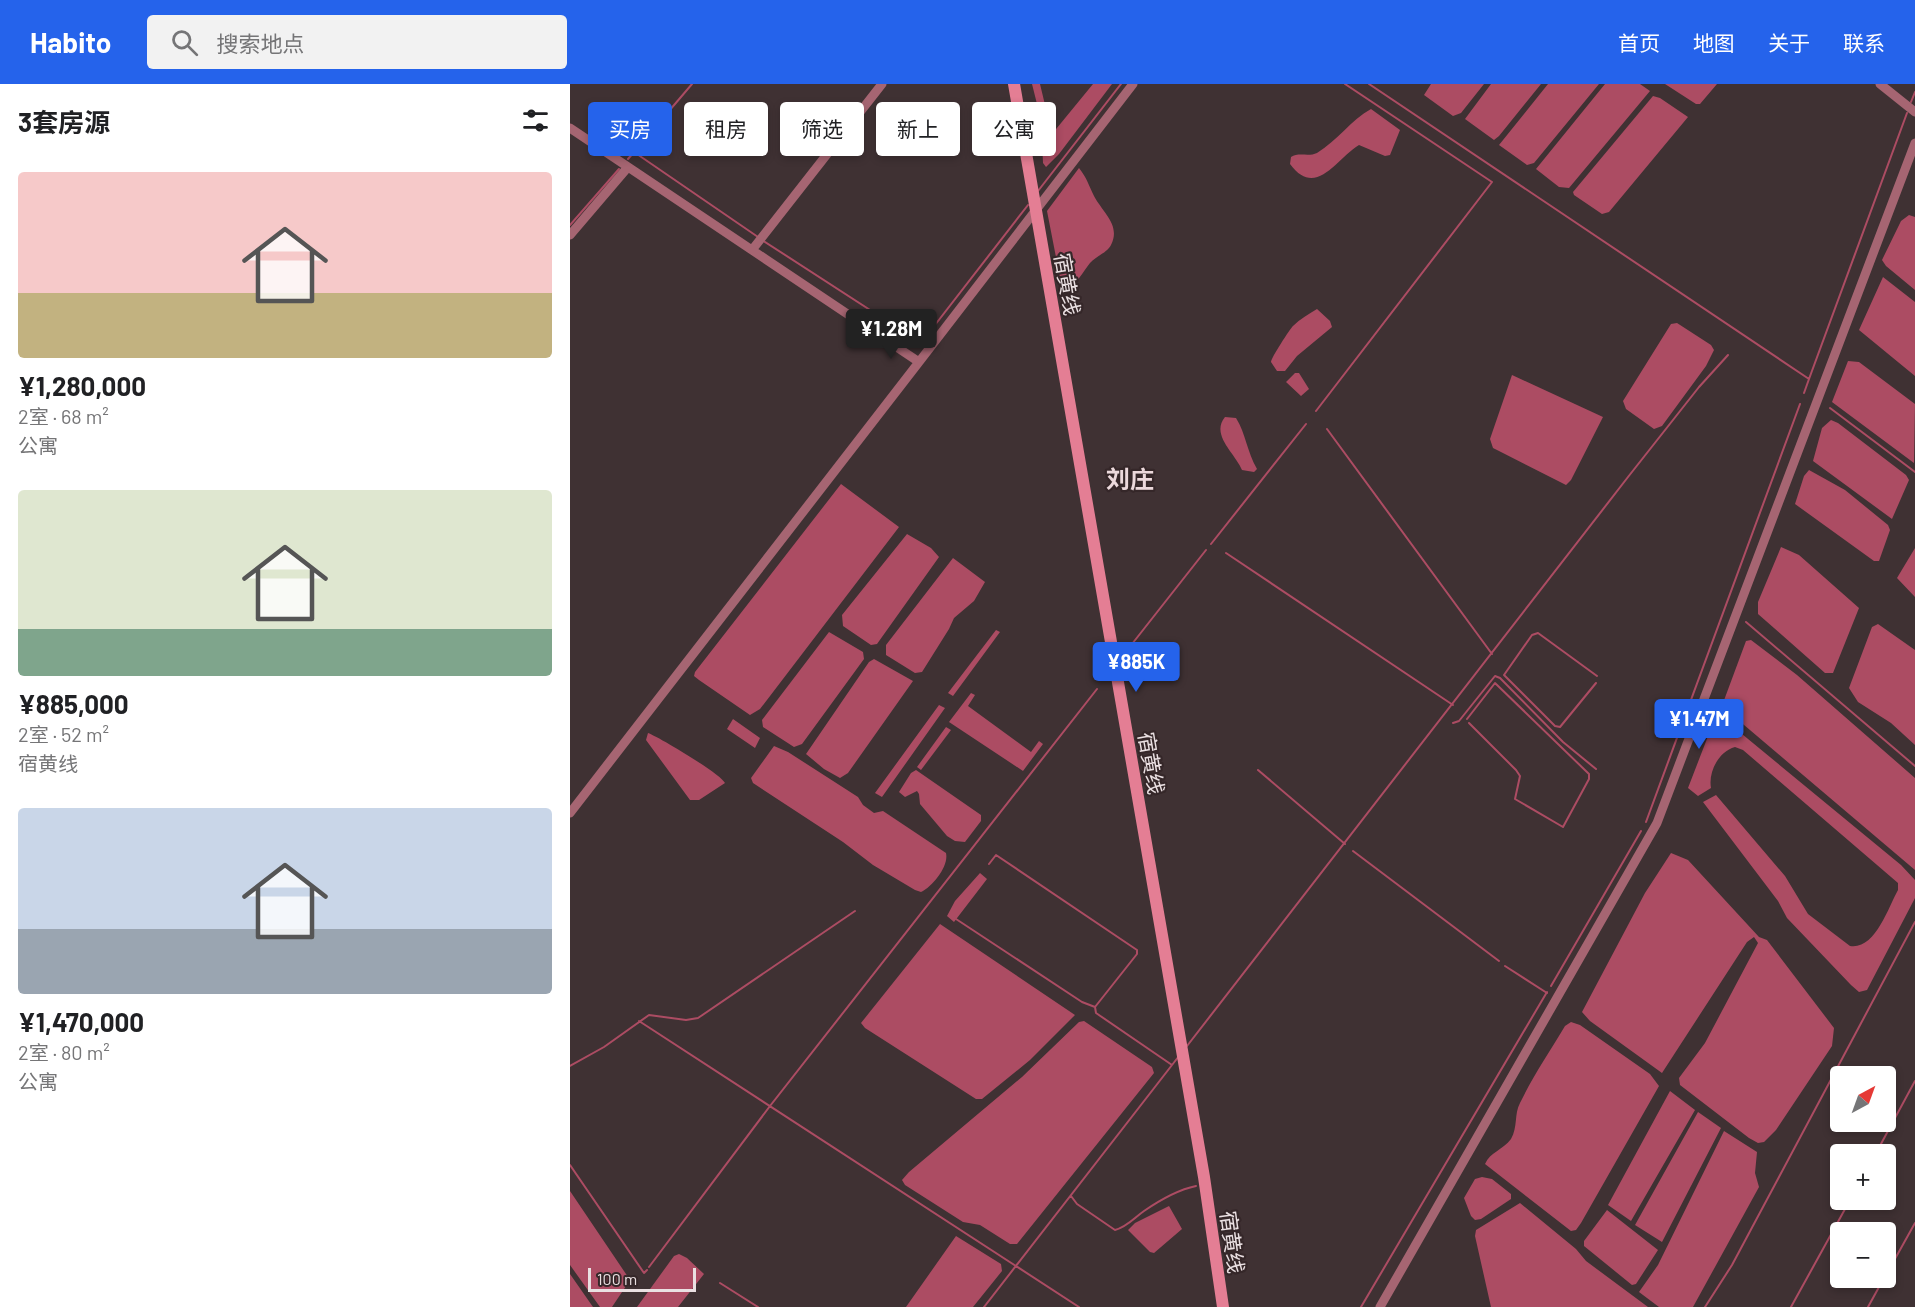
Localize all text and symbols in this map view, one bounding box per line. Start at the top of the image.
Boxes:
search box [147,15,567,69]
text: Habito [30,25,111,59]
icon: search [168,26,201,59]
text: 搜索地点 [216,30,304,56]
text: 首页 [1618,30,1660,55]
text: 地图 [1693,30,1735,55]
text: 关于 [1768,30,1810,55]
text: 联系 [1843,30,1885,55]
chip: 买房 [588,102,672,156]
chip: 租房 [684,102,768,156]
chip: 筛选 [780,102,864,156]
chip: 新上 [876,102,960,156]
chip: 公寓 [972,102,1056,156]
icon: filters [519,104,552,137]
text: 3套房源 [18,106,110,137]
icon: home [231,211,339,319]
street label: 宿黄线 [1050,251,1086,317]
pin: ¥1.28M [842,309,940,360]
text: ¥1.28M [860,316,922,340]
text: ¥1,280,000 [18,370,146,401]
text: 2室 · 68 m² [18,404,109,428]
text: 公寓 [18,433,58,457]
district label: 刘庄 [1106,464,1154,493]
icon: home [231,529,339,637]
pin: ¥885K [1094,642,1178,693]
text: ¥885K [1107,649,1165,673]
text: ¥885,000 [18,688,129,719]
pin: ¥1.47M [1650,699,1748,750]
text: ¥1.47M [1668,706,1730,730]
text: 2室 · 52 m² [18,722,109,746]
street label: 宿黄线 [1134,730,1170,796]
text: 宿黄线 [18,751,78,775]
icon: home [231,847,339,955]
text: ¥1,470,000 [18,1006,144,1037]
text: 2室 · 80 m² [18,1040,110,1064]
north arrow [1830,1066,1896,1132]
map controls [1830,1066,1896,1288]
text: 公寓 [18,1069,58,1093]
button: + [1830,1144,1896,1210]
street label: 宿黄线 [1216,1209,1250,1275]
button: − [1830,1222,1896,1288]
scale bar [588,1265,696,1292]
text: 100 m [597,1269,637,1288]

